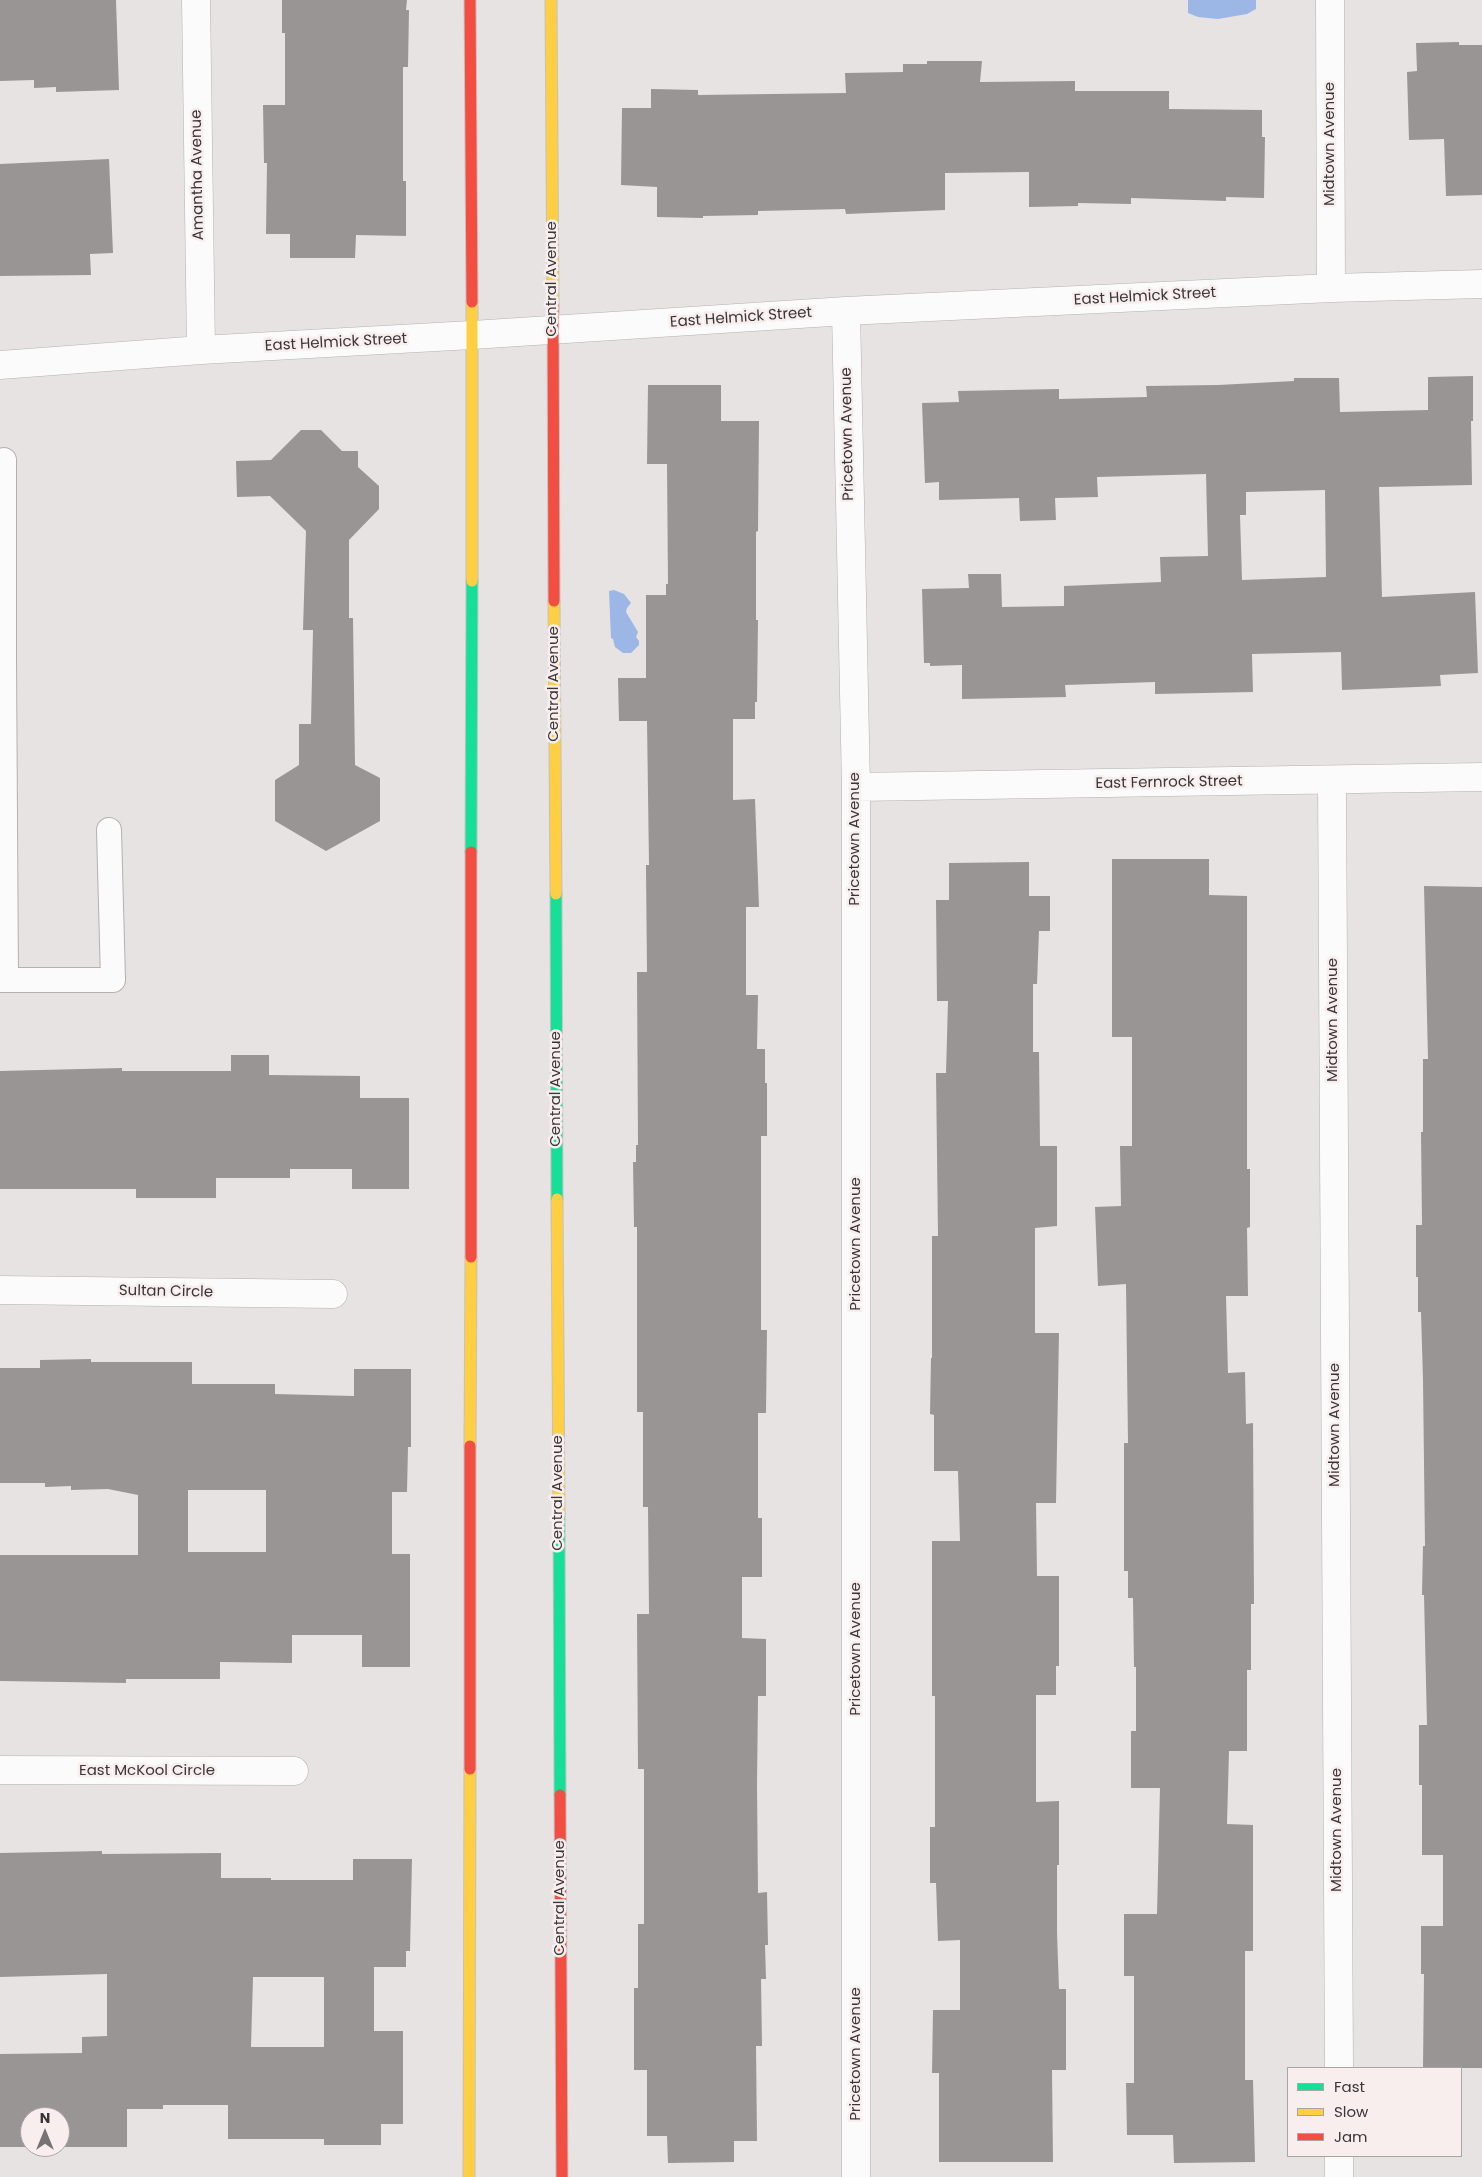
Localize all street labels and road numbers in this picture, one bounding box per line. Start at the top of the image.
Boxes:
street label: Midtown Avenue [1321,82,1339,206]
street label: Amantha Avenue [188,109,208,241]
street label: Central Avenue [543,221,561,337]
street label: East Helmick Street [1073,284,1217,310]
street label: East Helmick Street [669,304,813,332]
street label: East Helmick Street [264,330,408,356]
street label: Pricetown Avenue [838,367,858,501]
street label: Central Avenue [545,626,563,742]
street label: Pricetown Avenue [846,772,864,906]
street label: East Fernrock Street [1095,773,1243,793]
street label: Midtown Avenue [1324,958,1342,1082]
street label: Central Avenue [547,1031,565,1147]
street label: Pricetown Avenue [847,1177,865,1311]
street label: Sultan Circle [119,1282,213,1302]
street label: Midtown Avenue [1326,1363,1344,1487]
street label: Central Avenue [549,1435,567,1551]
street label: Pricetown Avenue [847,1582,865,1716]
street label: East McKool Circle [79,1762,215,1780]
street label: Midtown Avenue [1328,1768,1346,1892]
street label: Central Avenue [551,1840,569,1956]
street label: Pricetown Avenue [847,1987,865,2121]

